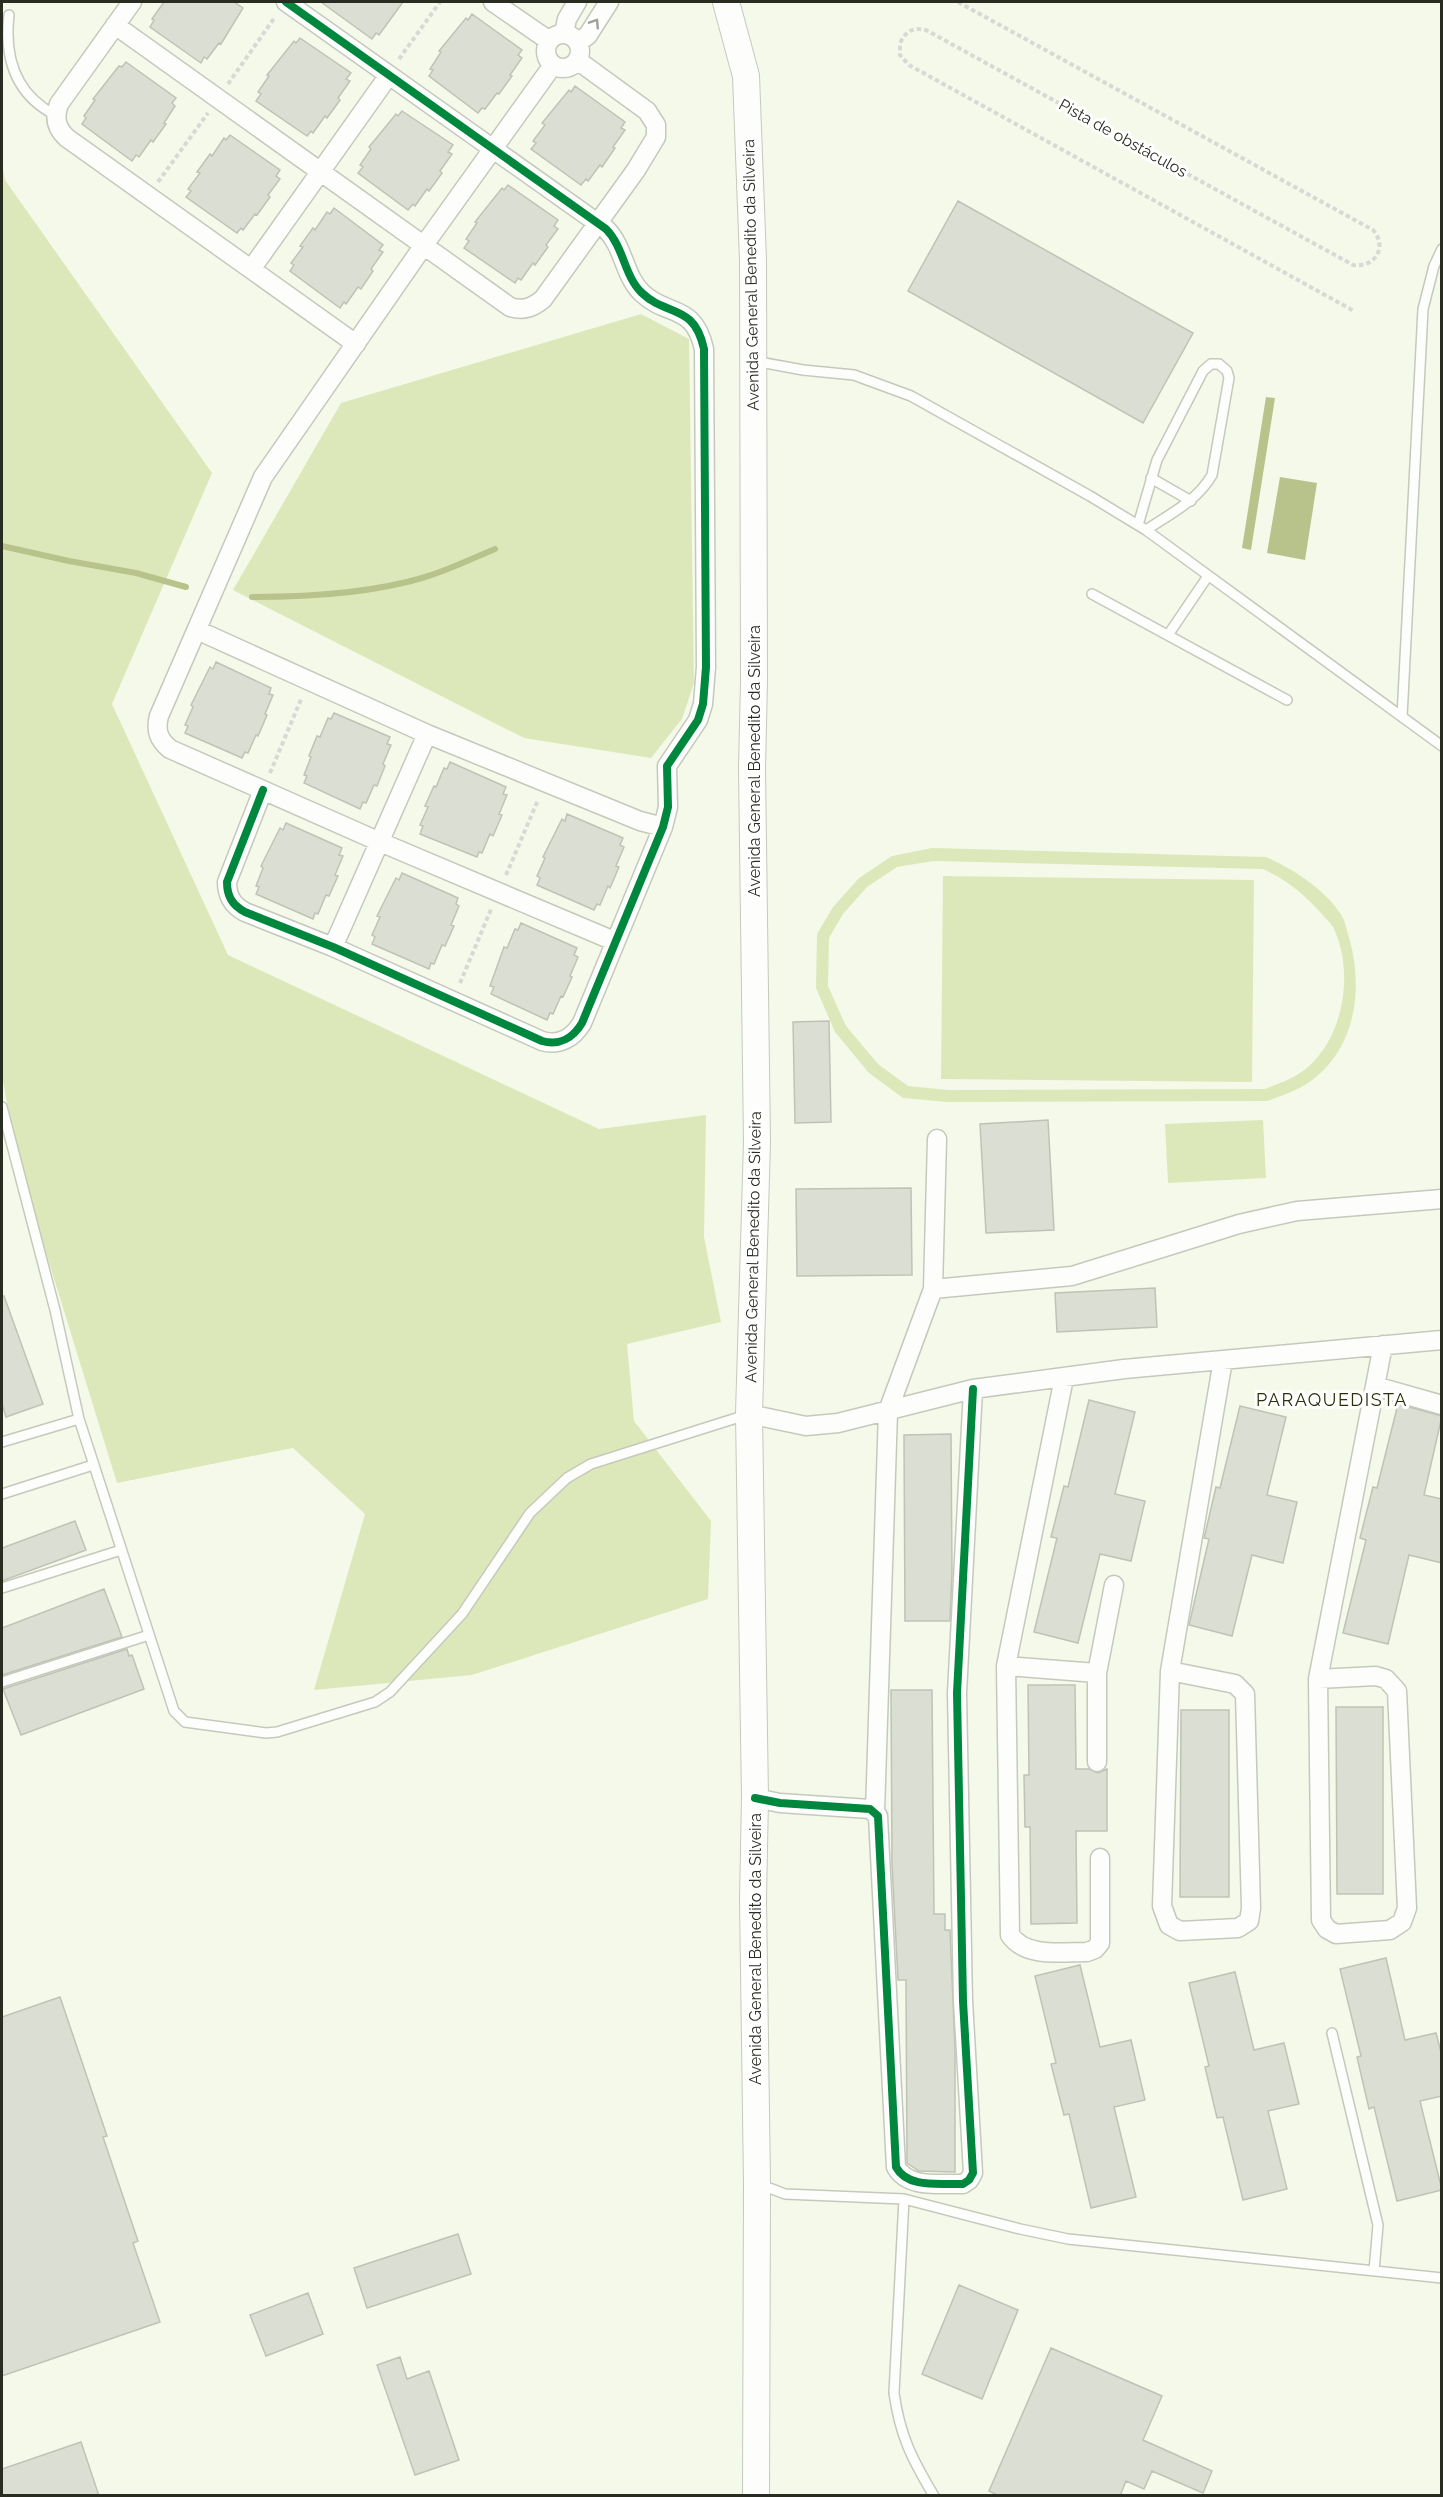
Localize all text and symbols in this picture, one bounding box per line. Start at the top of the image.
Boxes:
one-way arrow [588,19,599,30]
street label: Pista de obstáculos [1055,95,1191,181]
street label: Avenida General Benedito da Silveira [739,139,763,411]
street label: Avenida General Benedito da Silveira [745,625,764,897]
street label: Avenida General Benedito da Silveira [741,1111,765,1383]
district label: PARAQUEDISTA [1256,1389,1408,1410]
street label: Avenida General Benedito da Silveira [746,1813,765,2085]

